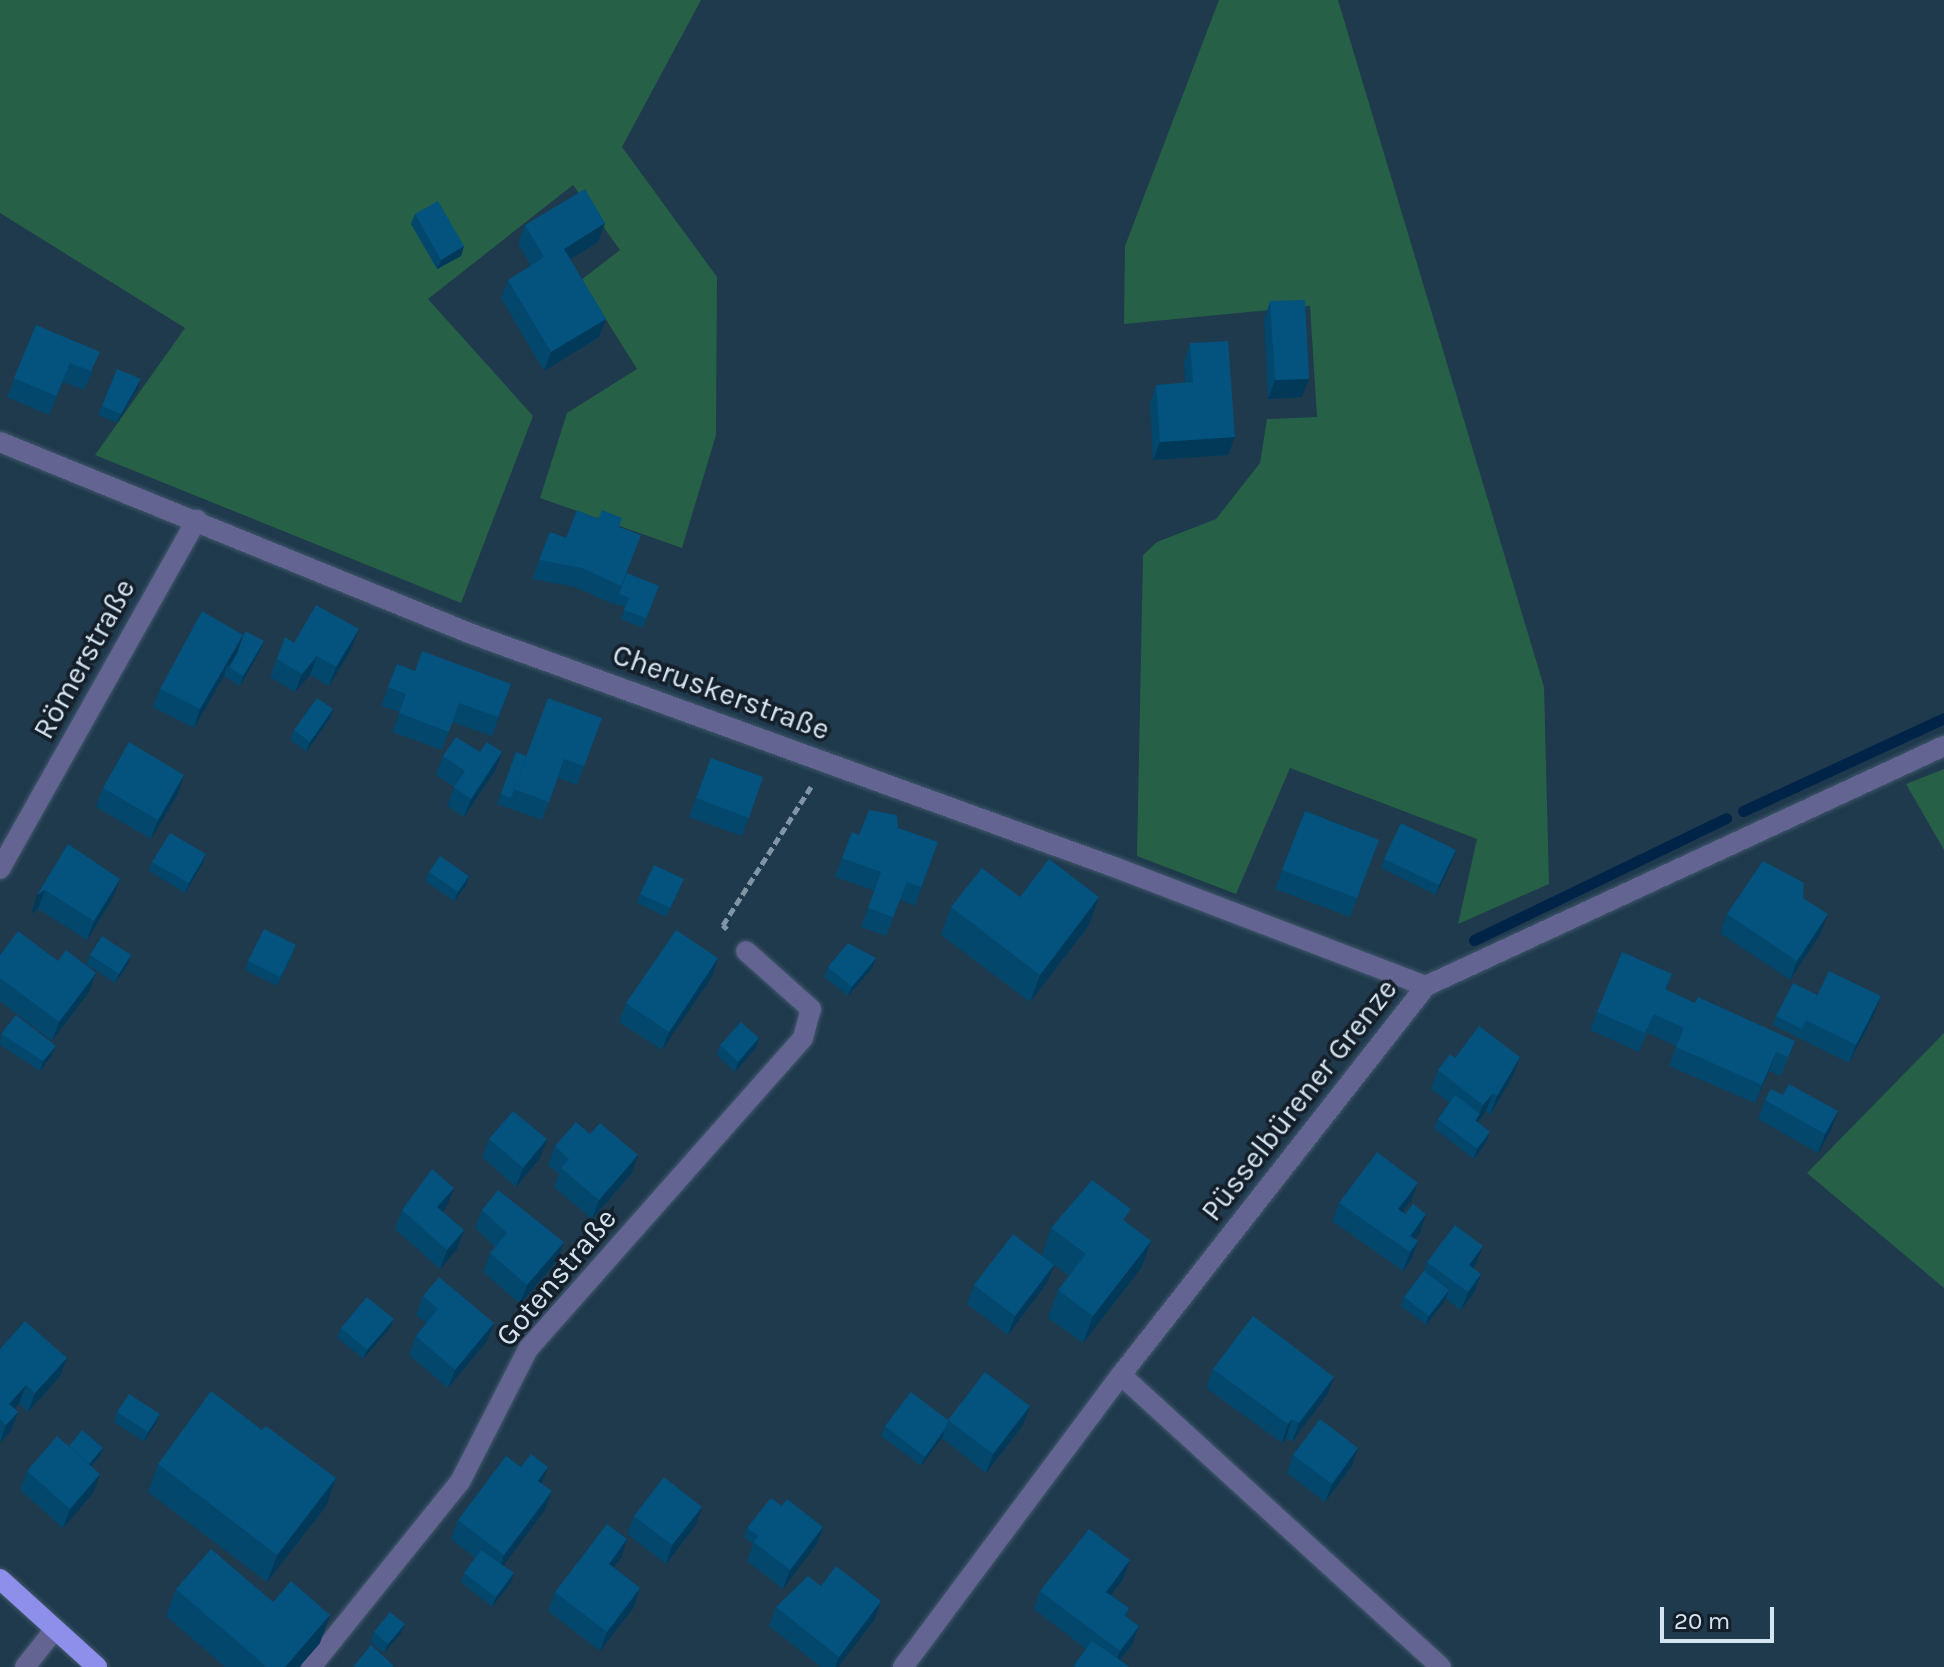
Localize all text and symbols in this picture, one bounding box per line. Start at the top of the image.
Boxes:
street label: Römerstraße [25,573,143,745]
street label: Cheruskerstraße [608,636,834,748]
street label: Püsselbürener Grenze [1193,972,1405,1228]
street label: Gotenstraße [488,1201,624,1353]
scale bar [1664,1591,1778,1641]
text: 20 m [1674,1607,1730,1635]

